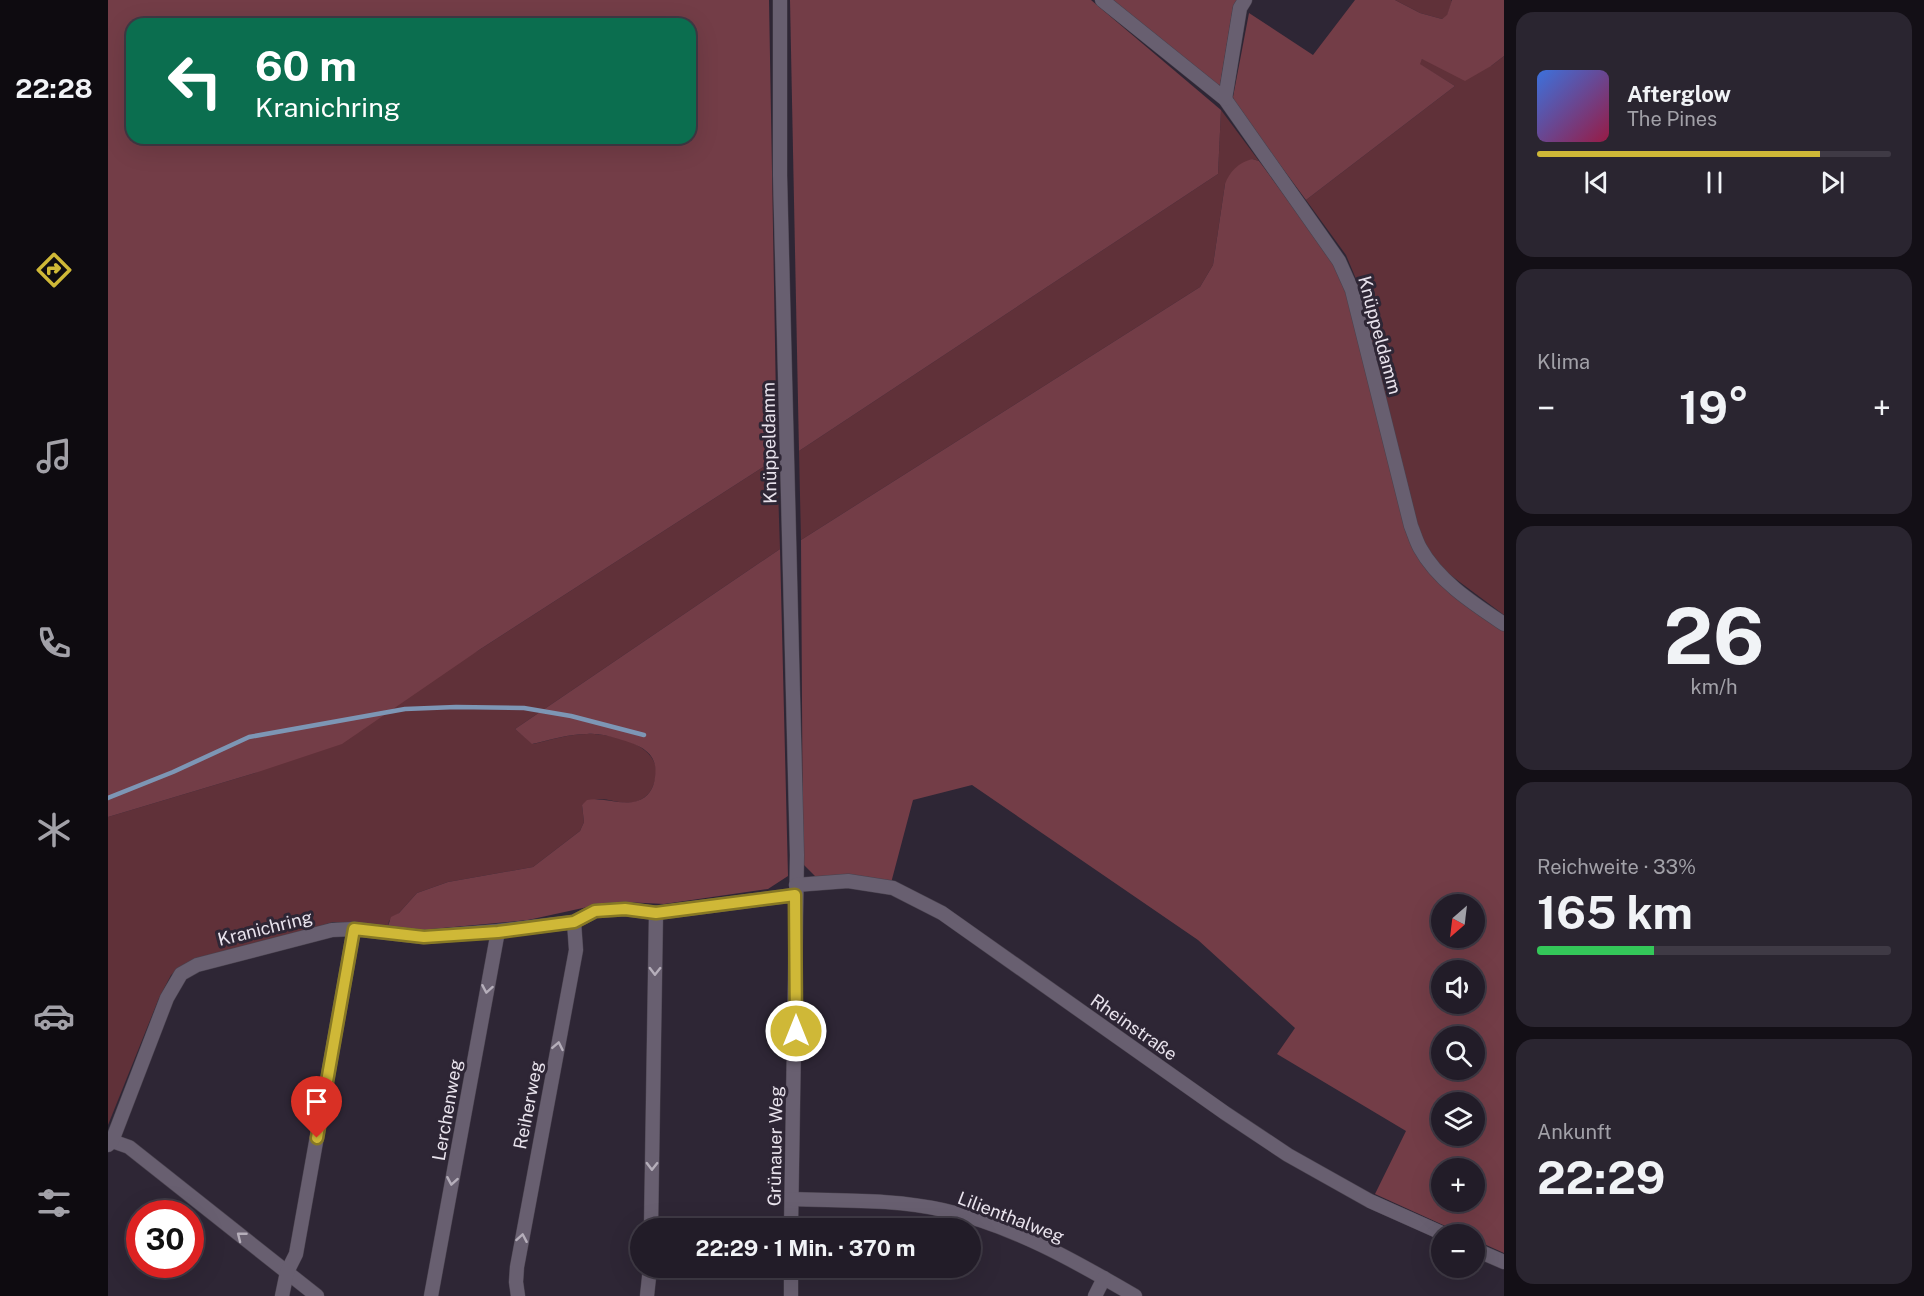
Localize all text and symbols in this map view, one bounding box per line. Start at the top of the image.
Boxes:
text: 60 m [255,41,357,90]
icon: left [156,42,234,120]
text: 22:28 [15,72,93,104]
text: Afterglow [1627,81,1731,107]
text: Kranichring [255,91,401,123]
text: The Pines [1627,107,1717,131]
icon: previous [1580,166,1613,199]
icon: pause [1698,166,1731,199]
icon: next [1816,166,1849,199]
icon: directions [33,249,75,291]
street label: Knüppeldamm [1354,274,1406,396]
text: Klima [1537,350,1590,374]
text: 19° [1679,381,1749,434]
street label: Knüppeldamm [757,382,781,504]
text: − [1537,389,1555,427]
text: + [1873,389,1891,427]
icon: music [33,435,75,477]
text: 26 [1663,590,1765,682]
icon: phone [33,622,75,664]
text: km/h [1690,675,1738,699]
icon: climate [33,809,75,851]
text: Reichweite · 33% [1537,855,1696,879]
text: 165 km [1537,886,1693,939]
north arrow [1431,894,1485,948]
map controls [1431,894,1485,1278]
street label: Kranichring [215,906,315,950]
button: sound [1431,960,1485,1014]
one-way arrow [649,967,661,976]
one-way arrow [482,984,494,994]
street label: Rheinstraße [1087,989,1181,1065]
icon: car [33,995,75,1037]
position arrow [764,999,828,1063]
button: search [1431,1026,1485,1080]
one-way arrow [551,1042,564,1052]
street label: Lerchenweg [428,1058,466,1162]
street label: Reiherweg [509,1059,547,1151]
pin [291,1076,342,1138]
icon: arrive [300,1085,333,1118]
street label: Grünauer Weg [763,1086,787,1206]
button: layers [1431,1092,1485,1146]
text: Ankunft [1537,1120,1612,1144]
text: 22:29 [1537,1151,1665,1204]
button: + [1431,1158,1485,1212]
one-way arrow [646,1162,658,1171]
one-way arrow [446,1175,459,1185]
icon: filters [33,1182,75,1224]
street label: Lilienthalweg [955,1187,1067,1247]
speed limit sign: 30 [126,1200,204,1278]
button: − [1431,1224,1485,1278]
one-way arrow [237,1233,248,1244]
one-way arrow [516,1234,528,1243]
text: 22:29 · 1 Min. · 370 m [696,1235,915,1261]

